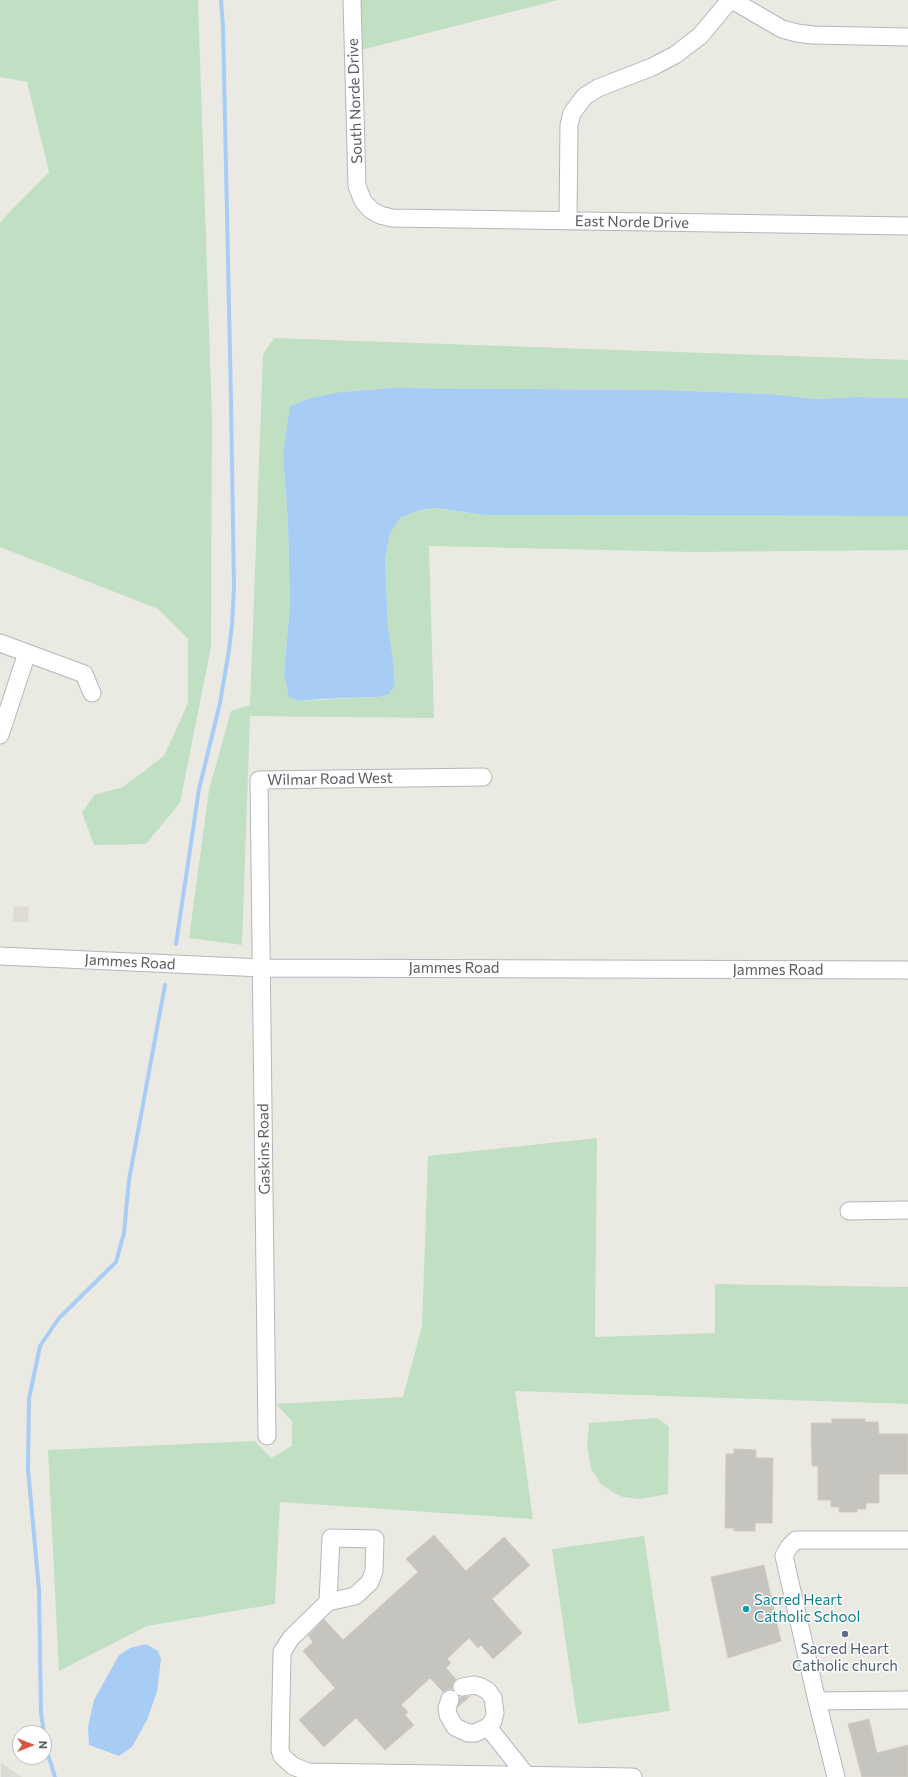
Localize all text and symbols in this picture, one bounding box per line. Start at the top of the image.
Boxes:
street label: South Norde Drive [344,38,366,164]
street label: East Norde Drive [575,212,689,232]
street label: Wilmar Road West [267,769,393,789]
street label: Jammes Road [84,951,176,973]
street label: Jammes Road [408,959,500,977]
street label: Jammes Road [732,961,824,979]
street label: Gaskins Road [254,1103,274,1195]
place label: Sacred Heart Catholic School [754,1591,860,1626]
marker: Sacred Heart Catholic School [741,1604,751,1614]
marker: Sacred Heart Catholic church [840,1629,850,1639]
place label: Sacred Heart Catholic church [792,1640,898,1675]
north arrow [12,1725,52,1765]
text: N [37,1741,50,1749]

